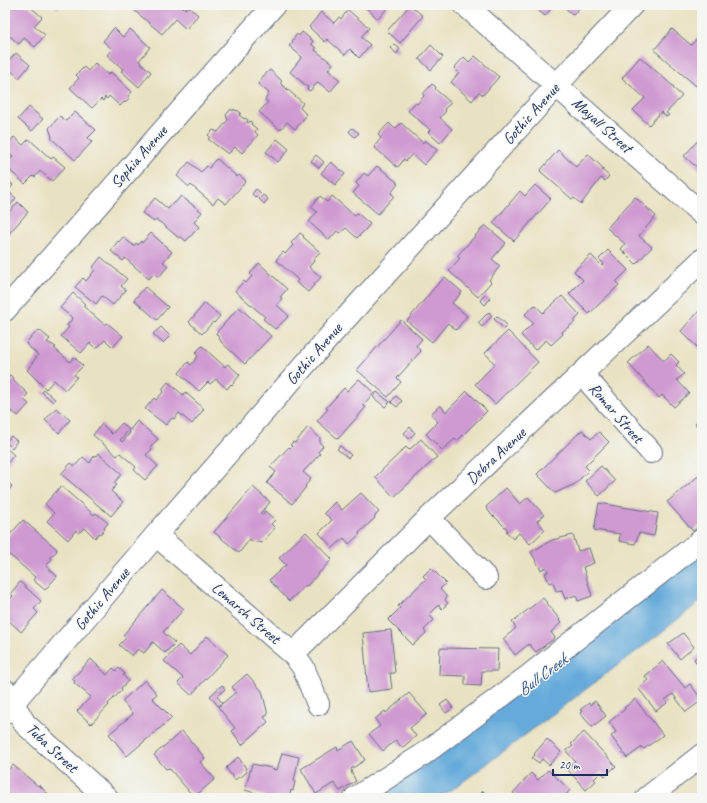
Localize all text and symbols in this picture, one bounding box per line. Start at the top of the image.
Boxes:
street label: Gothic Avenue [498,78,565,149]
street label: Mayall Street [568,93,638,159]
street label: Sophia Avenue [106,120,173,193]
street label: Gothic Avenue [282,318,348,389]
street label: Romar Street [584,379,649,449]
street label: Debra Avenue [462,422,531,489]
street label: Gothic Avenue [70,562,135,634]
street label: Lemarsh Street [208,578,286,649]
water label: Bull Creek [513,648,573,700]
street label: Tuba Street [22,719,83,778]
scale bar [553,751,607,777]
text: 20 m [559,757,581,773]

